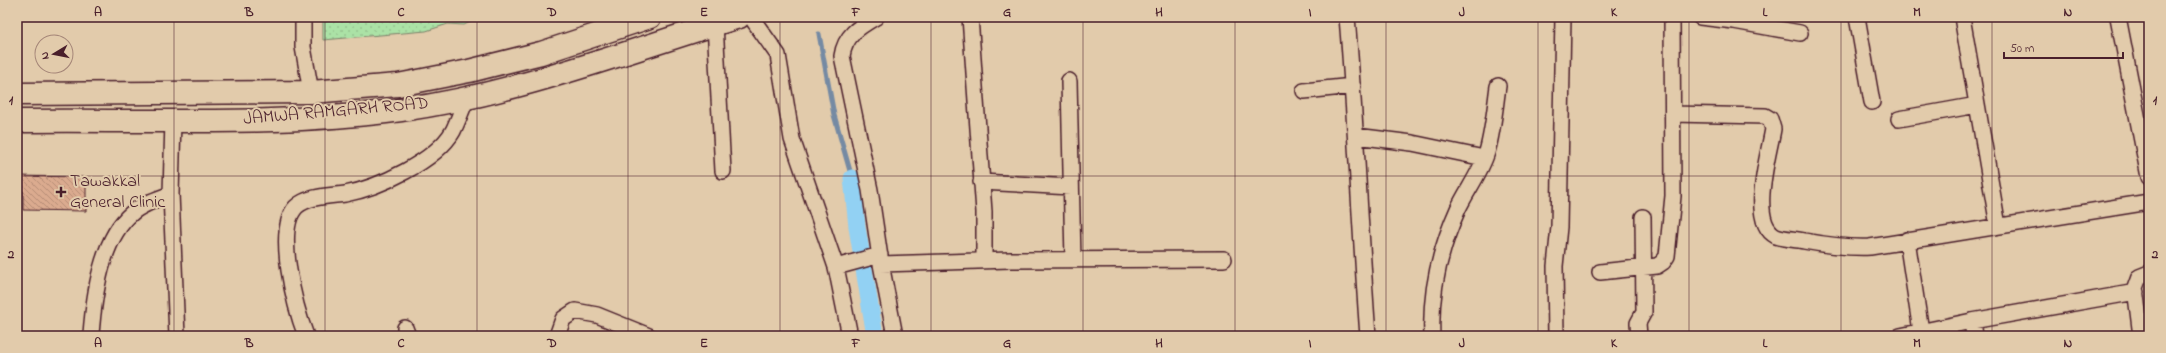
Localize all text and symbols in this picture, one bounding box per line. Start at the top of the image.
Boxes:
text: A [94,3,102,22]
text: B [244,3,254,22]
text: C [397,3,405,22]
text: D [546,3,557,22]
text: E [700,3,708,22]
text: F [851,3,861,22]
text: G [1003,3,1011,22]
text: H [1155,3,1163,22]
text: I [1308,3,1312,22]
text: J [1459,3,1465,22]
text: K [1611,3,1618,22]
text: L [1763,3,1769,22]
text: M [1913,3,1921,22]
text: N [2064,3,2073,22]
north arrow [34,34,74,74]
scale bar [2004,34,2123,60]
text: 50 m [2010,40,2034,58]
text: N [37,51,54,61]
text: 1 [9,91,14,110]
street label: JAMWA RAMGARH ROAD [242,91,430,133]
text: 1 [2153,91,2158,110]
place label: Tawakkal General Clinic [70,169,165,216]
marker: Tawakkal General Clinic [55,186,67,198]
text: 2 [7,245,15,264]
text: 2 [2151,245,2159,264]
text: A [94,334,102,353]
text: B [244,334,254,353]
text: C [397,334,405,353]
text: D [546,334,557,353]
text: E [700,334,708,353]
text: F [851,334,861,353]
text: G [1003,334,1011,353]
text: H [1155,334,1163,353]
text: I [1308,334,1312,353]
text: J [1459,334,1465,353]
text: K [1611,334,1618,353]
text: L [1763,334,1769,353]
text: M [1913,334,1921,353]
text: N [2064,334,2073,353]

